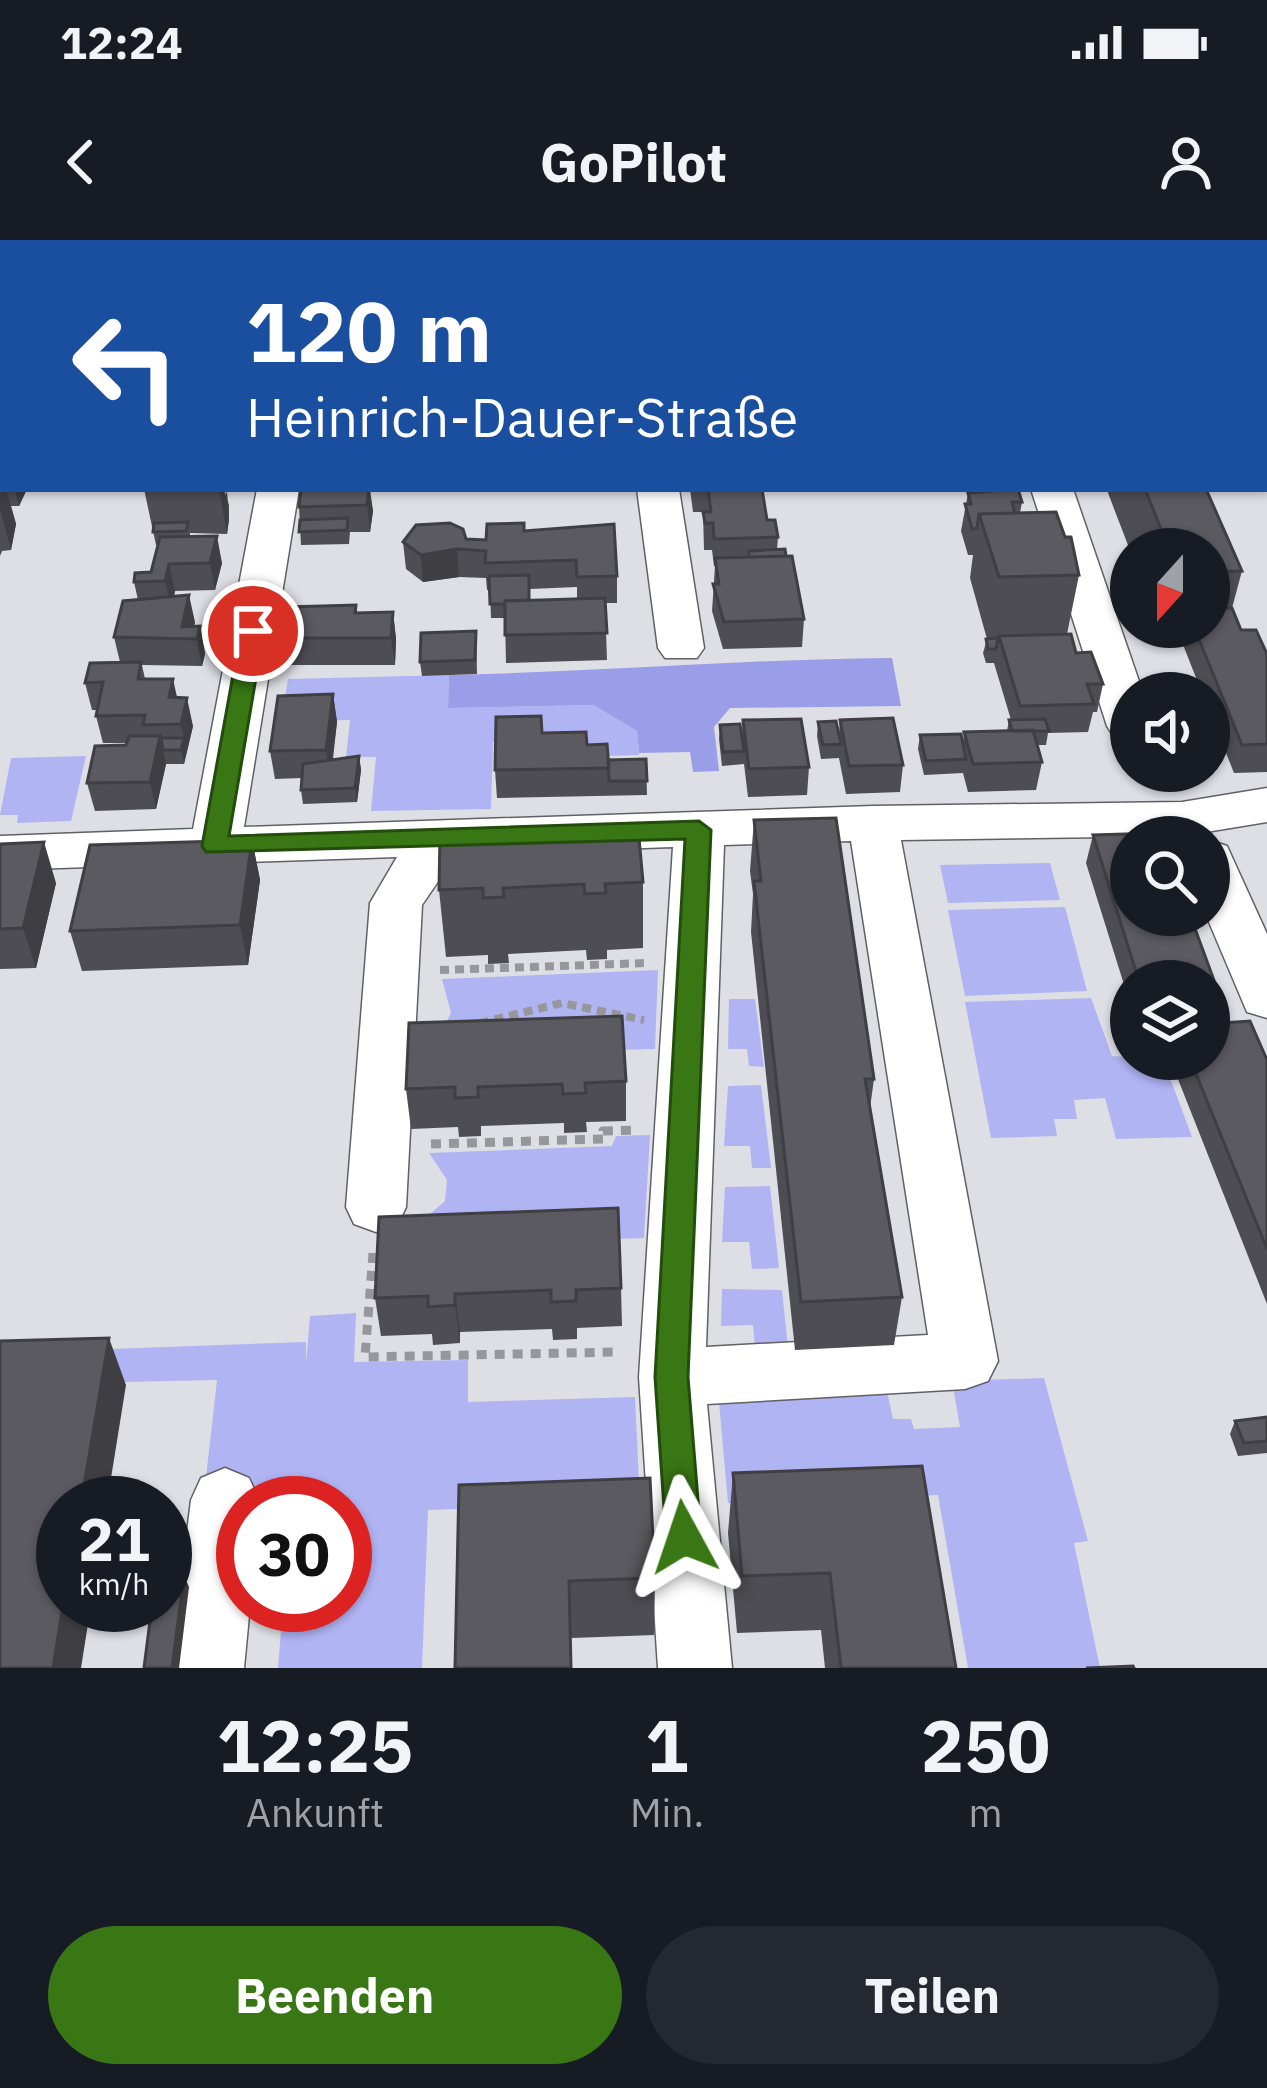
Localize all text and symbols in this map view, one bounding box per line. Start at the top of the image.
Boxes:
text: 12:24 [60,13,183,71]
text: GoPilot [540,127,727,197]
icon: back [48,129,114,195]
icon: person [1153,129,1219,195]
text: 120 m [246,276,492,385]
icon: left [48,288,204,444]
text: Heinrich-Dauer-Straße [246,382,798,452]
north arrow [1110,528,1230,648]
map controls [1110,528,1230,1080]
pin [202,580,304,682]
icon: arrive [220,598,286,664]
button: sound [1110,672,1230,792]
button: search [1110,816,1230,936]
button: layers [1110,960,1230,1080]
position arrow [621,1474,747,1600]
speed limit sign: 30 [216,1476,372,1632]
text: 21 [78,1499,150,1578]
text: km/h [79,1564,149,1603]
text: 12:25 [217,1698,413,1792]
text: 1 [645,1698,689,1792]
text: 250 [921,1698,1050,1792]
text: Ankunft [246,1787,384,1838]
text: Min. [630,1787,704,1838]
text: m [968,1787,1003,1838]
button: Beenden [48,1926,622,2064]
button: Teilen [646,1926,1219,2064]

